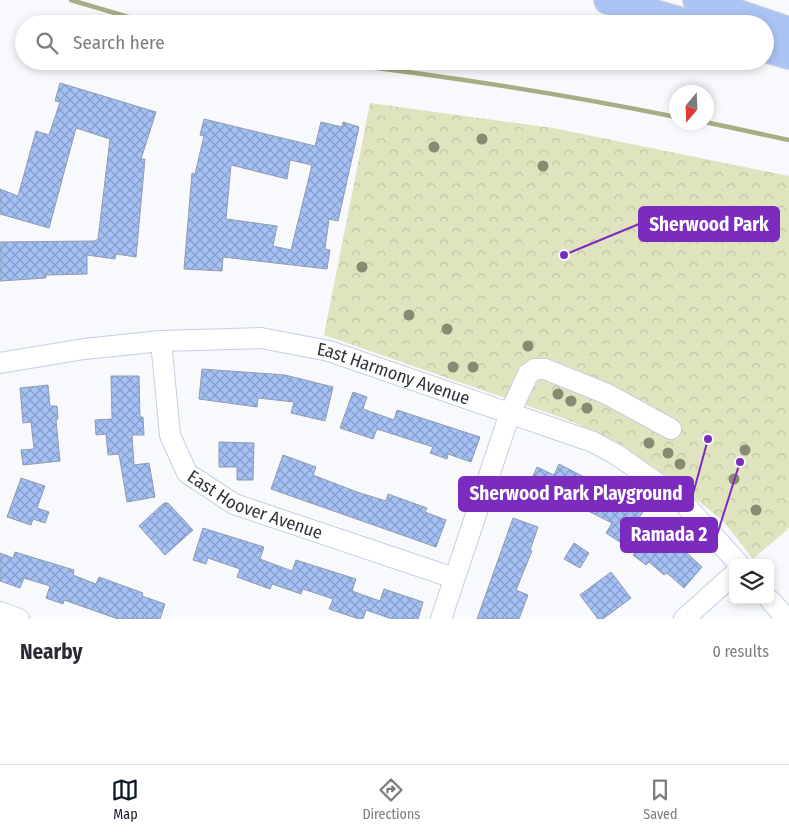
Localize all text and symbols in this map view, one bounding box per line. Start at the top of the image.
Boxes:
search box [15,15,774,70]
icon: search [33,29,61,57]
text: Search here [73,31,165,54]
north arrow [669,85,714,130]
callout: Sherwood Park [639,207,779,241]
text: Sherwood Park [649,213,769,236]
street label: East Harmony Avenue [315,338,473,410]
street label: East Hoover Avenue [183,465,325,544]
callout: Sherwood Park Playground [459,477,693,511]
text: Sherwood Park Playground [469,482,683,505]
callout: Ramada 2 [621,518,717,552]
text: Ramada 2 [631,523,707,546]
map controls [729,559,774,604]
button: layers [729,559,774,604]
text: Nearby [20,639,82,665]
text: 0 results [712,642,769,661]
tab: Map [111,776,139,823]
tab: Directions [362,776,420,823]
tab: Saved [643,776,678,823]

